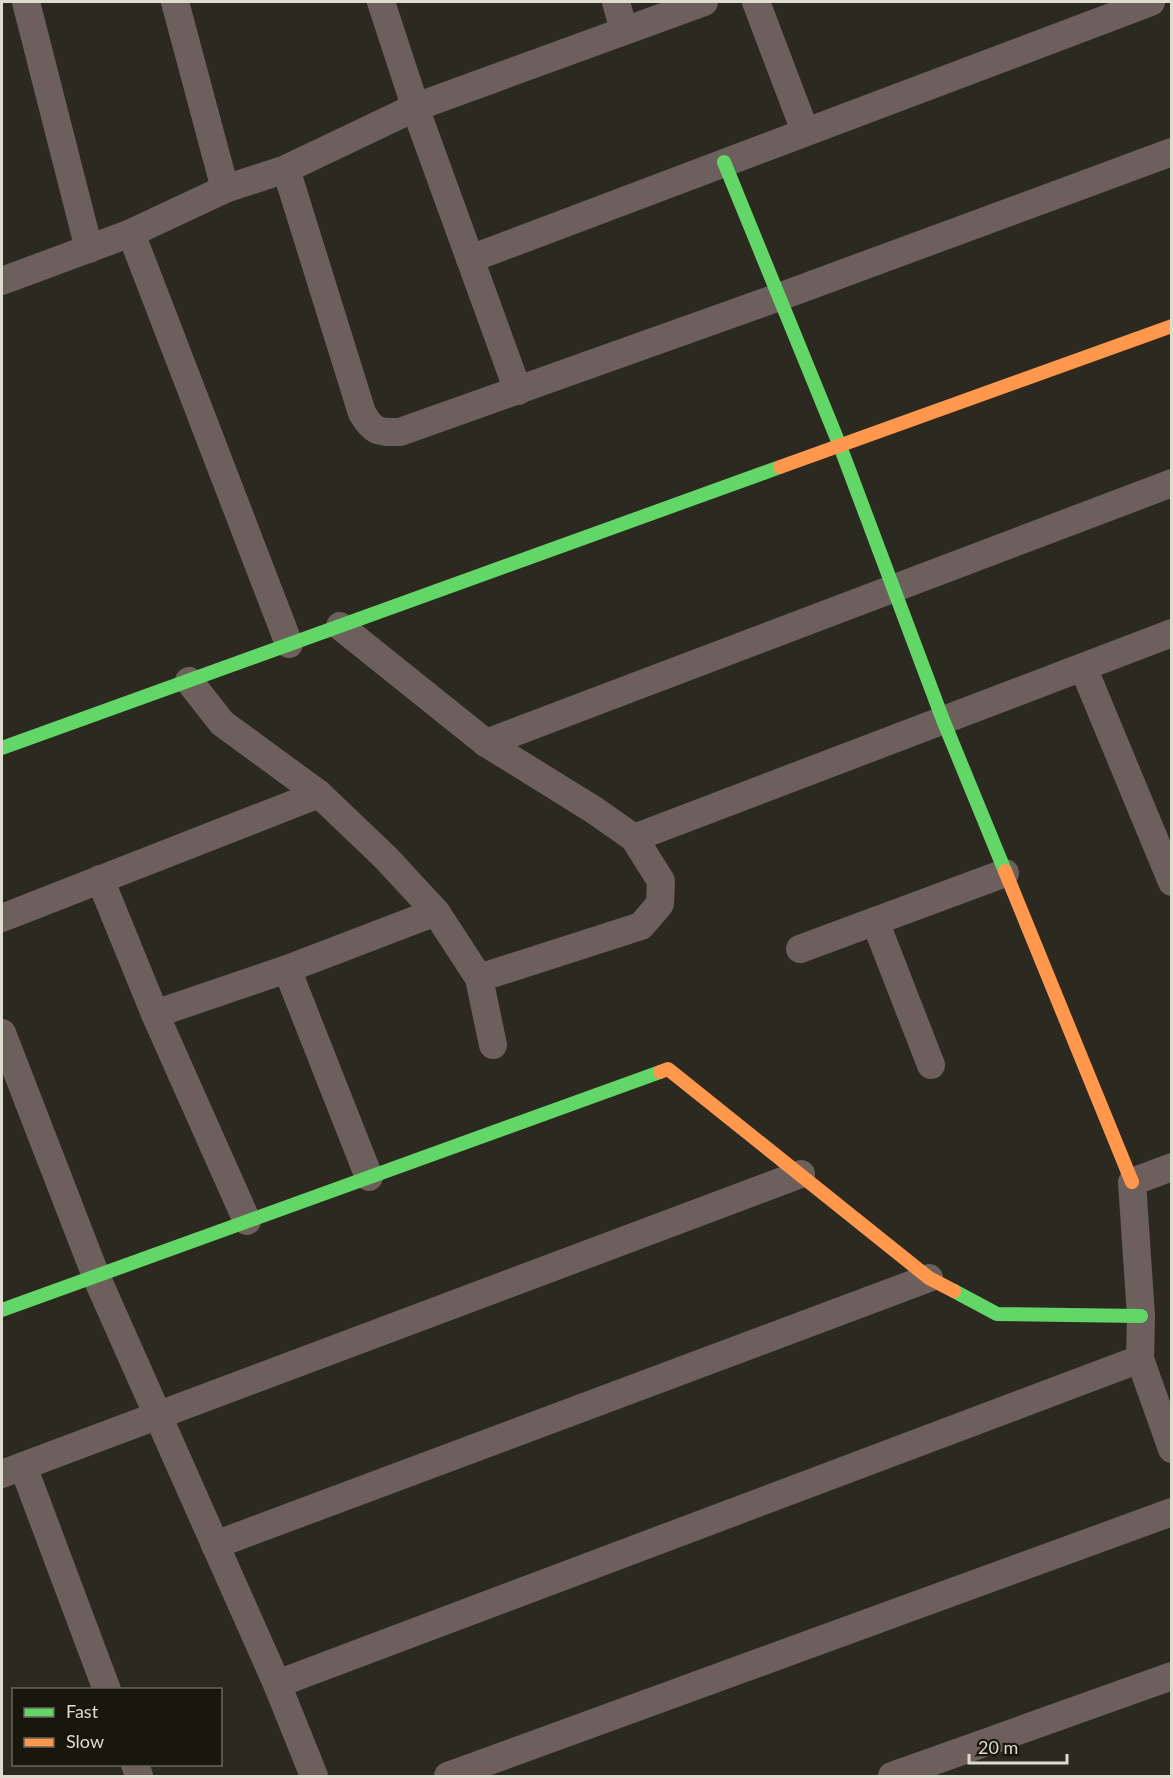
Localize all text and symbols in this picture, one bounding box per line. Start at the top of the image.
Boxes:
legend [12,1688,222,1766]
text: Fast [66,1700,99,1722]
scale bar [969,1727,1066,1765]
text: Slow [66,1730,104,1752]
text: 20 m [978,1736,1018,1758]

